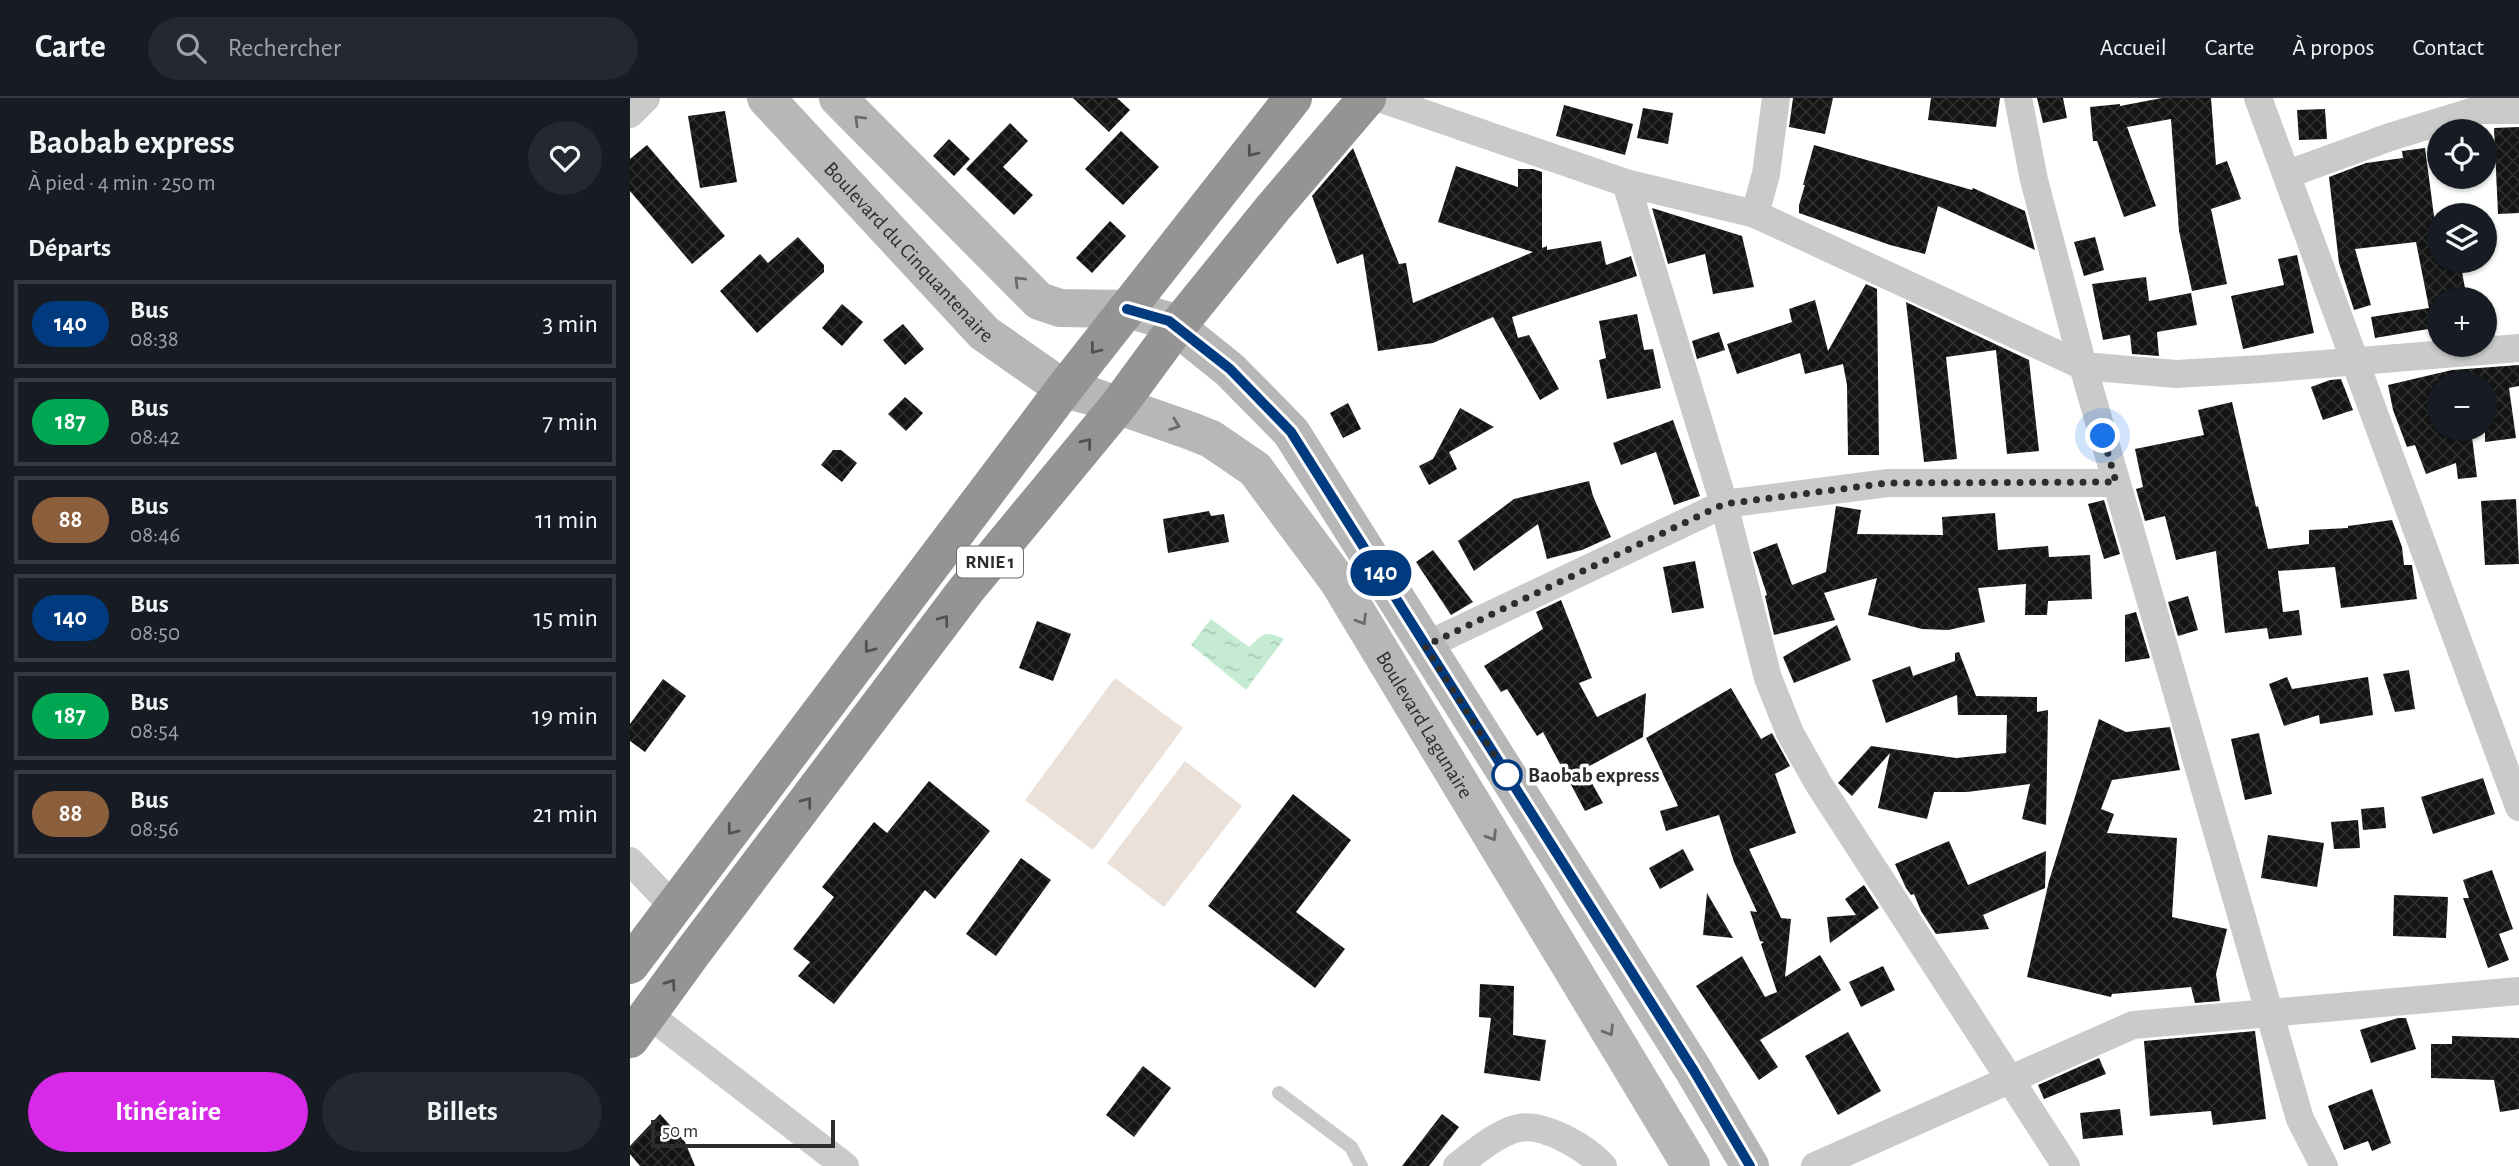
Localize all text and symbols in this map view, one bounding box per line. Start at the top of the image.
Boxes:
search box [148,17,638,80]
icon: search [172,29,210,67]
text: Carte [35,31,106,64]
text: Rechercher [228,35,341,61]
text: Accueil [2100,36,2167,60]
text: Carte [2205,36,2254,60]
text: À propos [2292,36,2374,60]
text: Contact [2412,36,2484,60]
one-way arrow [854,115,867,128]
map controls [2427,119,2497,441]
button: locate [2427,119,2497,189]
button: heart [528,121,602,195]
text: Baobab express [28,127,235,160]
one-way arrow [1247,144,1260,157]
street label: Boulevard du Cinquantenaire [820,158,997,346]
text: À pied · 4 min · 250 m [28,172,216,195]
button: layers [2427,203,2497,273]
text: Départs [28,235,111,261]
one-way arrow [1014,277,1027,290]
button: + [2427,287,2497,357]
text: Bus [130,297,169,323]
text: 3 min [542,311,598,337]
text: 140 [54,312,87,336]
text: 08:38 [130,328,179,351]
one-way arrow [1090,342,1103,354]
button: − [2427,371,2497,441]
text: Bus [130,395,169,421]
text: 7 min [542,409,598,435]
text: 187 [55,410,86,434]
one-way arrow [1169,417,1181,431]
your location [2085,418,2120,453]
text: 08:42 [130,426,180,449]
one-way arrow [1079,439,1091,452]
text: Bus [130,493,169,519]
text: 11 min [535,507,598,533]
text: 88 [59,508,82,532]
text: 08:46 [130,524,180,547]
road number: RNIE 1 [957,547,1023,578]
line badge: 140 [1341,550,1421,596]
text: 140 [1364,561,1398,585]
text: Bus [130,591,169,617]
text: 15 min [533,605,598,631]
text: 140 [54,606,87,630]
one-way arrow [1354,612,1367,625]
one-way arrow [935,615,948,628]
text: 08:50 [130,622,180,645]
one-way arrow [865,641,878,653]
street label: Boulevard Lagunaire [1372,648,1477,802]
text: Bus [130,689,169,715]
text: 19 min [532,703,598,729]
text: 187 [55,704,86,728]
text: 08:54 [130,720,179,743]
marker: Baobab express [1492,760,1522,790]
place label: Baobab express [1528,765,1660,786]
text: Bus [130,787,169,813]
one-way arrow [798,797,811,809]
text: 21 min [532,801,598,827]
text: 88 [59,802,82,826]
text: 08:56 [130,818,179,841]
one-way arrow [727,822,740,834]
one-way arrow [1484,828,1497,841]
one-way arrow [662,979,675,992]
one-way arrow [1601,1023,1614,1036]
button: Itinéraire [28,1072,308,1152]
button: Billets [322,1072,602,1152]
scale bar [651,1117,835,1149]
text: 50 m [662,1122,698,1141]

